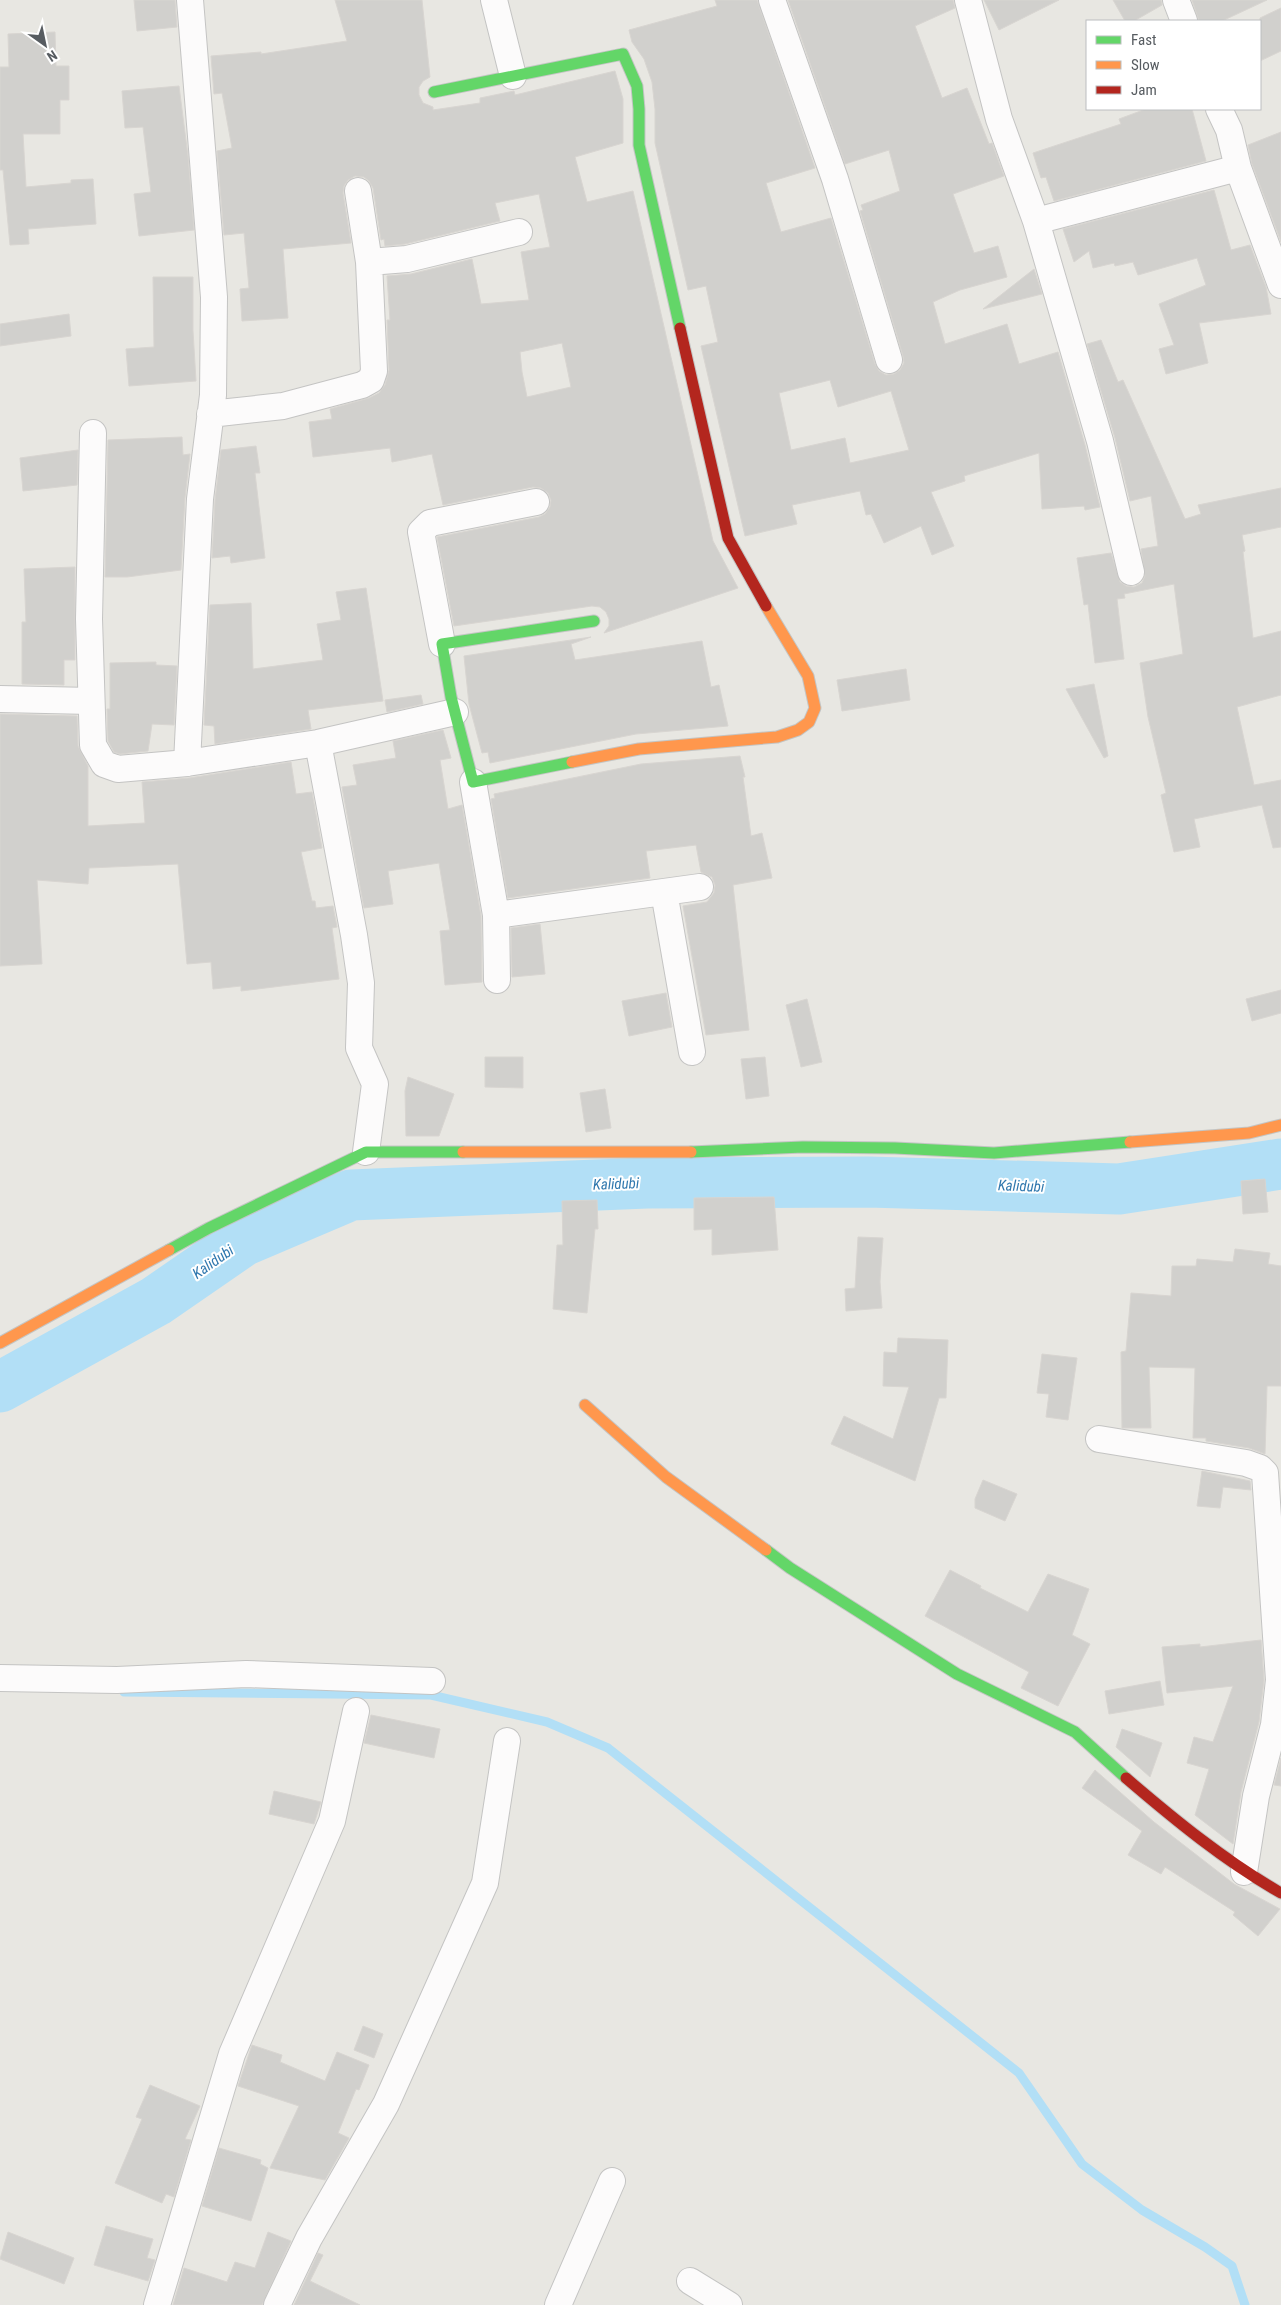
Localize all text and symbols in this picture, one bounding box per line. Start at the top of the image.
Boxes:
north arrow [20,20,70,70]
legend [1086,20,1261,110]
text: Fast [1131,31,1156,49]
text: N [44,47,60,65]
text: Slow [1131,56,1160,74]
text: Jam [1131,81,1157,99]
water label: Kalidubi [593,1174,640,1194]
water label: Kalidubi [998,1176,1045,1196]
water label: Kalidubi [189,1241,238,1283]

